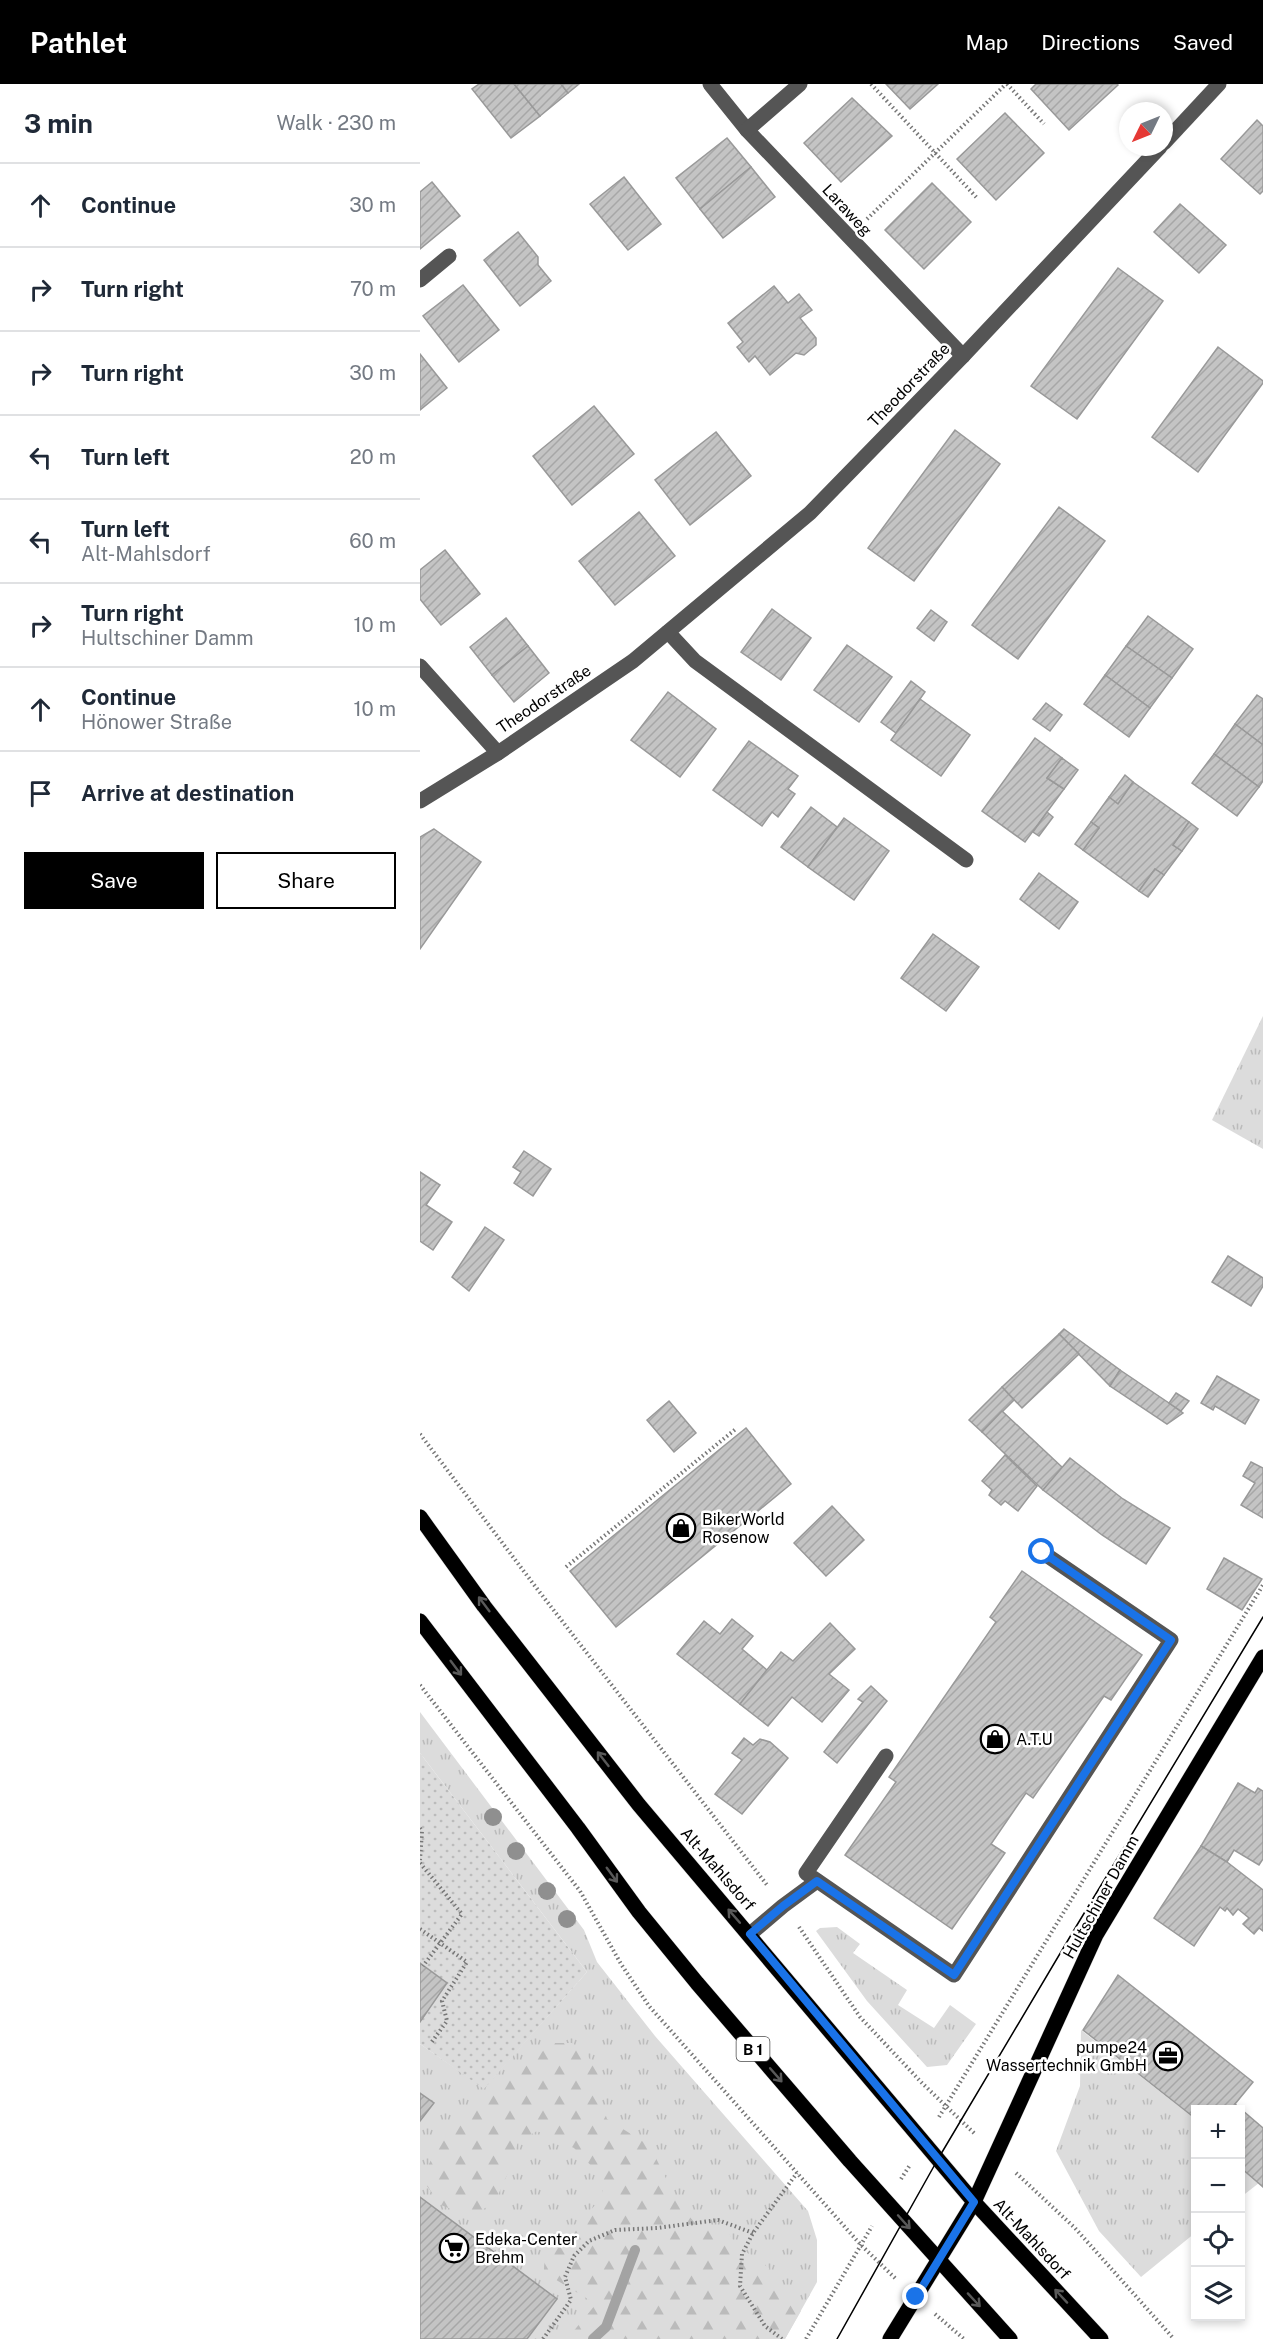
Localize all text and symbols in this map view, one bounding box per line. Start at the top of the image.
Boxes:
text: Pathlet [30,26,127,59]
text: Map [966,30,1008,55]
text: Directions [1041,30,1140,55]
text: Saved [1173,30,1233,55]
north arrow [1119,102,1173,156]
text: 3 min [24,108,93,139]
text: Walk · 230 m [277,111,396,135]
street label: Laraweg [818,180,876,240]
icon: ahead [24,189,57,222]
text: Continue [81,192,176,218]
text: 30 m [349,193,396,217]
icon: right [24,273,57,306]
text: Turn right [81,276,184,302]
text: 70 m [350,277,396,301]
street label: Theodorstraße [864,339,954,431]
icon: right [24,357,57,390]
text: Turn right [81,360,184,386]
text: 30 m [349,361,396,385]
icon: left [24,441,57,474]
text: Turn left [81,444,170,470]
text: 20 m [350,445,396,469]
text: Turn left [81,516,170,542]
icon: left [24,525,57,558]
text: 60 m [349,529,396,553]
text: Alt-Mahlsdorf [81,542,211,566]
text: Turn right [81,600,184,626]
icon: right [24,609,57,642]
text: 10 m [353,613,396,637]
text: Hultschiner Damm [81,626,254,650]
street label: Theodorstraße [493,661,595,737]
text: Continue [81,684,176,710]
icon: ahead [24,693,57,726]
text: 10 m [353,697,396,721]
text: Hönower Straße [81,710,232,734]
icon: arrive [24,777,57,810]
text: Arrive at destination [81,780,294,806]
button: Save [24,852,204,909]
button: Share [216,852,396,909]
place label: BikerWorld Rosenow [702,1510,785,1547]
shop icon: BikerWorld Rosenow [665,1512,697,1544]
route start [1028,1538,1054,1564]
one-way arrow [477,1597,490,1613]
one-way arrow [449,1659,462,1675]
shop icon: A.T.U [979,1723,1011,1755]
place label: A.T.U [1016,1730,1053,1749]
one-way arrow [596,1751,609,1767]
street label: Alt-Mahlsdorf [677,1824,759,1914]
street label: Hultschiner Damm [1059,1832,1143,1962]
one-way arrow [606,1867,619,1883]
one-way arrow [728,1908,741,1924]
road number: B 1 [736,2037,770,2061]
place label: pumpe24 Wassertechnik GmbH [986,2038,1147,2075]
office icon: pumpe24 Wassertechnik GmbH [1152,2040,1184,2072]
one-way arrow [769,2067,782,2083]
map controls [1191,2105,1245,2321]
button: + [1191,2105,1245,2159]
button: − [1191,2159,1245,2213]
street label: Alt-Mahlsdorf [990,2195,1074,2283]
button: locate [1191,2213,1245,2267]
one-way arrow [897,2214,911,2229]
place label: Edeka-Center Brehm [475,2230,577,2267]
supermarket icon: Edeka-Center Brehm [438,2232,470,2264]
button: layers [1191,2267,1245,2321]
route end [902,2283,928,2309]
one-way arrow [1054,2289,1068,2304]
one-way arrow [967,2292,981,2307]

